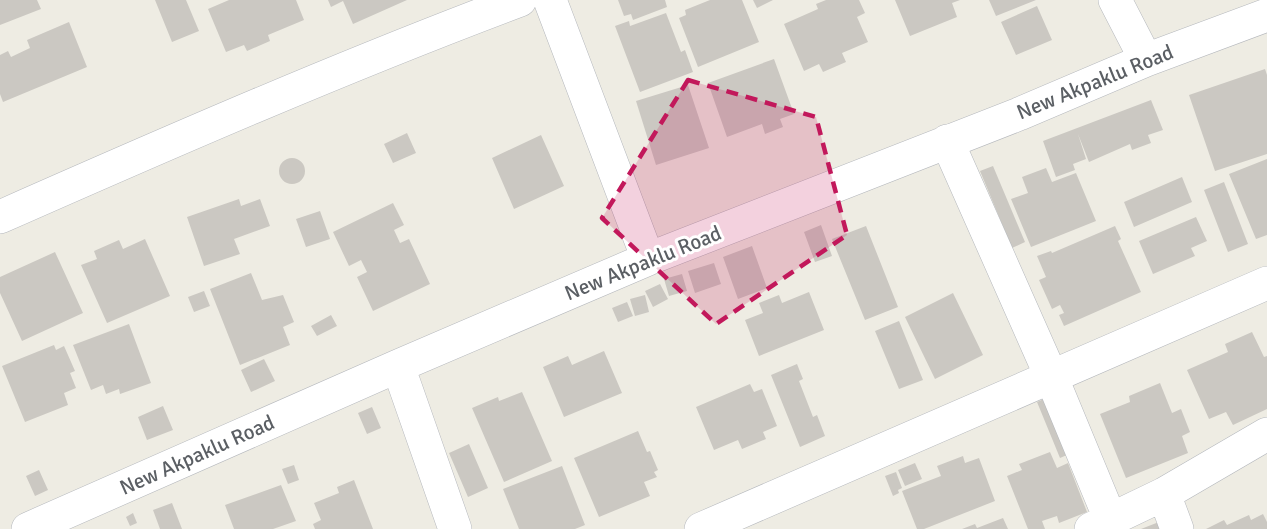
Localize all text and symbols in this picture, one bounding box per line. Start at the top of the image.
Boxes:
street label: New Akpaklu Road [1013,39,1177,125]
street label: New Akpaklu Road [561,220,725,306]
street label: New Akpaklu Road [116,409,278,501]

